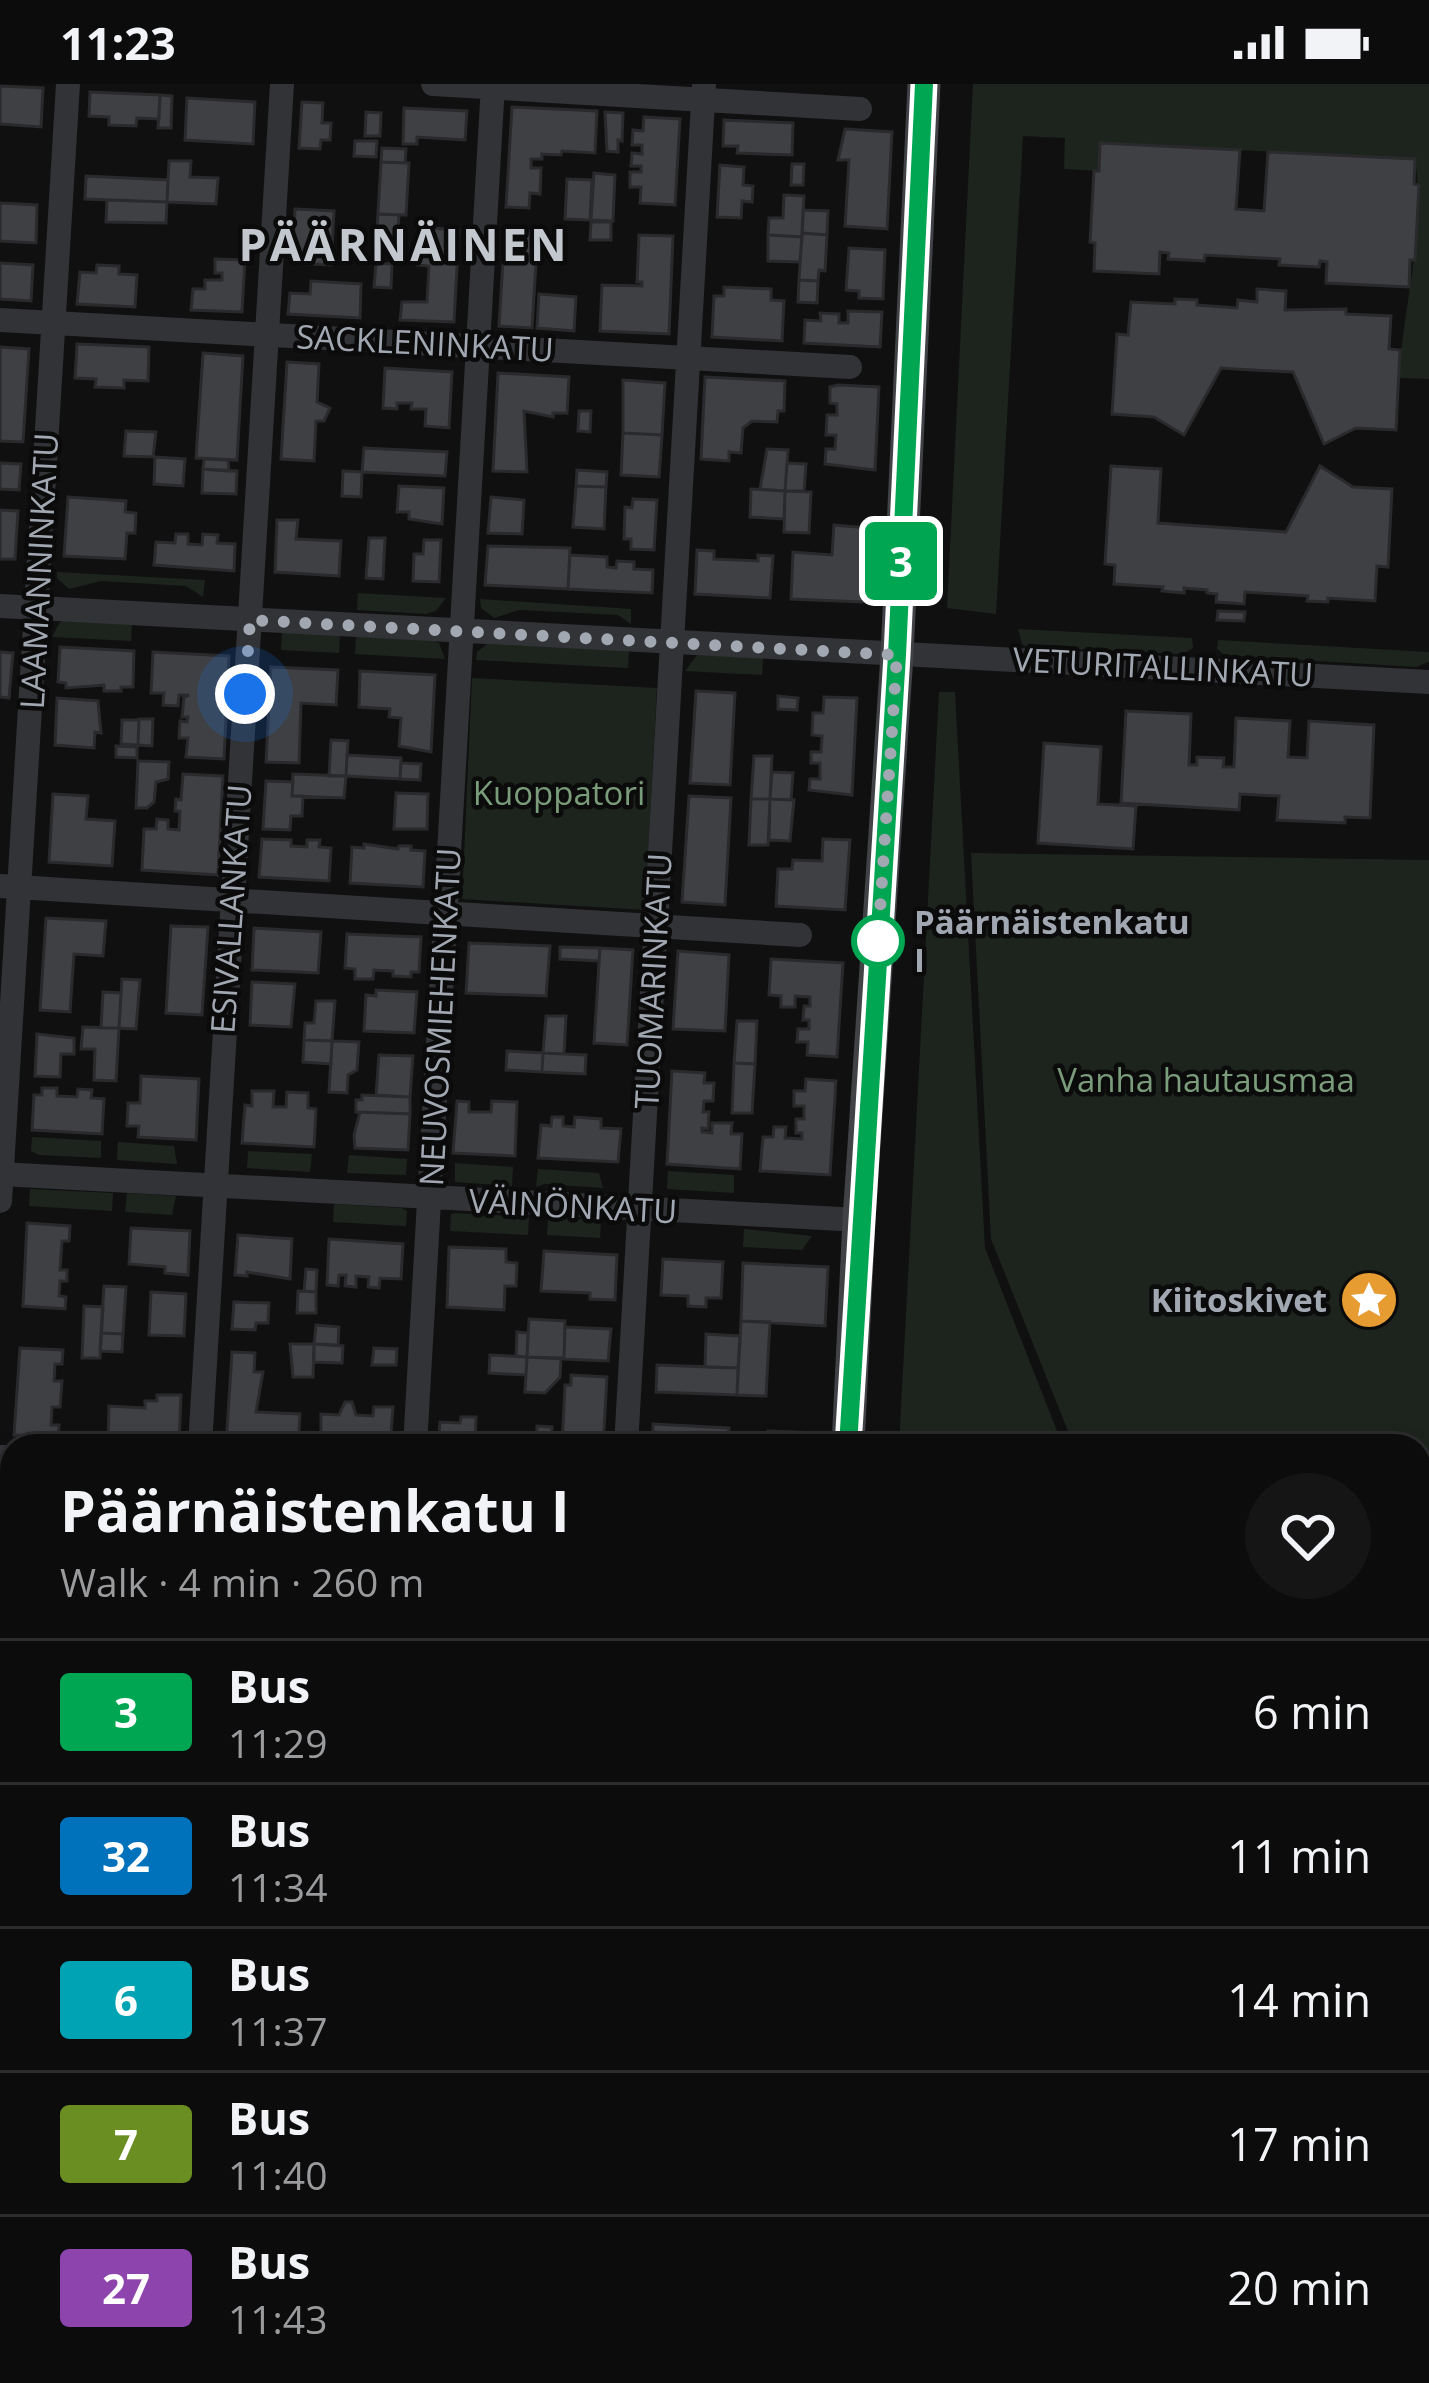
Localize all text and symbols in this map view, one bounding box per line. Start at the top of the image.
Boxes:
text: 11:23 [60,12,176,73]
district label: PÄÄRNÄINEN [239,213,569,274]
street label: SACKLENINKATU [295,313,555,372]
street label: LAAMANNINKATU [9,432,68,710]
line badge: 3 [862,522,940,600]
text: 3 [889,532,913,589]
street label: VETURITALLINKATU [1012,636,1314,697]
your location [215,664,275,724]
park label: Kuoppatori [473,770,645,815]
street label: ESIVALLANKATU [199,783,262,1035]
street label: NEUVOSMIEHENKATU [408,847,471,1187]
street label: TUOMARINKATU [623,852,682,1110]
place label: Päärnäistenkatu I [914,899,1190,982]
marker: Päärnäistenkatu I [853,916,903,966]
park label: Vanha hautausmaa [1057,1057,1355,1102]
street label: VÄINÖNKATU [468,1178,678,1233]
place icon: Kiitoskivet [1338,1269,1400,1331]
place label: Kiitoskivet [1151,1277,1327,1322]
text: Päärnäistenkatu I [60,1471,570,1549]
button: heart [1245,1473,1371,1599]
text: Walk · 4 min · 260 m [60,1555,424,1608]
text: Bus [228,1655,310,1716]
text: 6 min [1253,1681,1371,1742]
text: 3 [114,1683,138,1740]
text: 11:29 [228,1716,327,1769]
text: Bus [228,1799,310,1860]
text: 11 min [1227,1825,1371,1886]
text: 32 [102,1827,150,1884]
text: 11:34 [228,1860,327,1913]
text: Bus [228,1943,310,2004]
text: 14 min [1227,1969,1371,2030]
text: 6 [114,1971,138,2028]
text: 11:37 [228,2004,327,2057]
text: Bus [228,2087,310,2148]
text: 17 min [1227,2113,1371,2174]
text: 7 [114,2115,138,2172]
text: 11:40 [228,2148,327,2201]
text: Bus [228,2231,310,2292]
text: 20 min [1227,2257,1371,2318]
text: 27 [102,2259,150,2316]
text: 11:43 [228,2292,327,2345]

